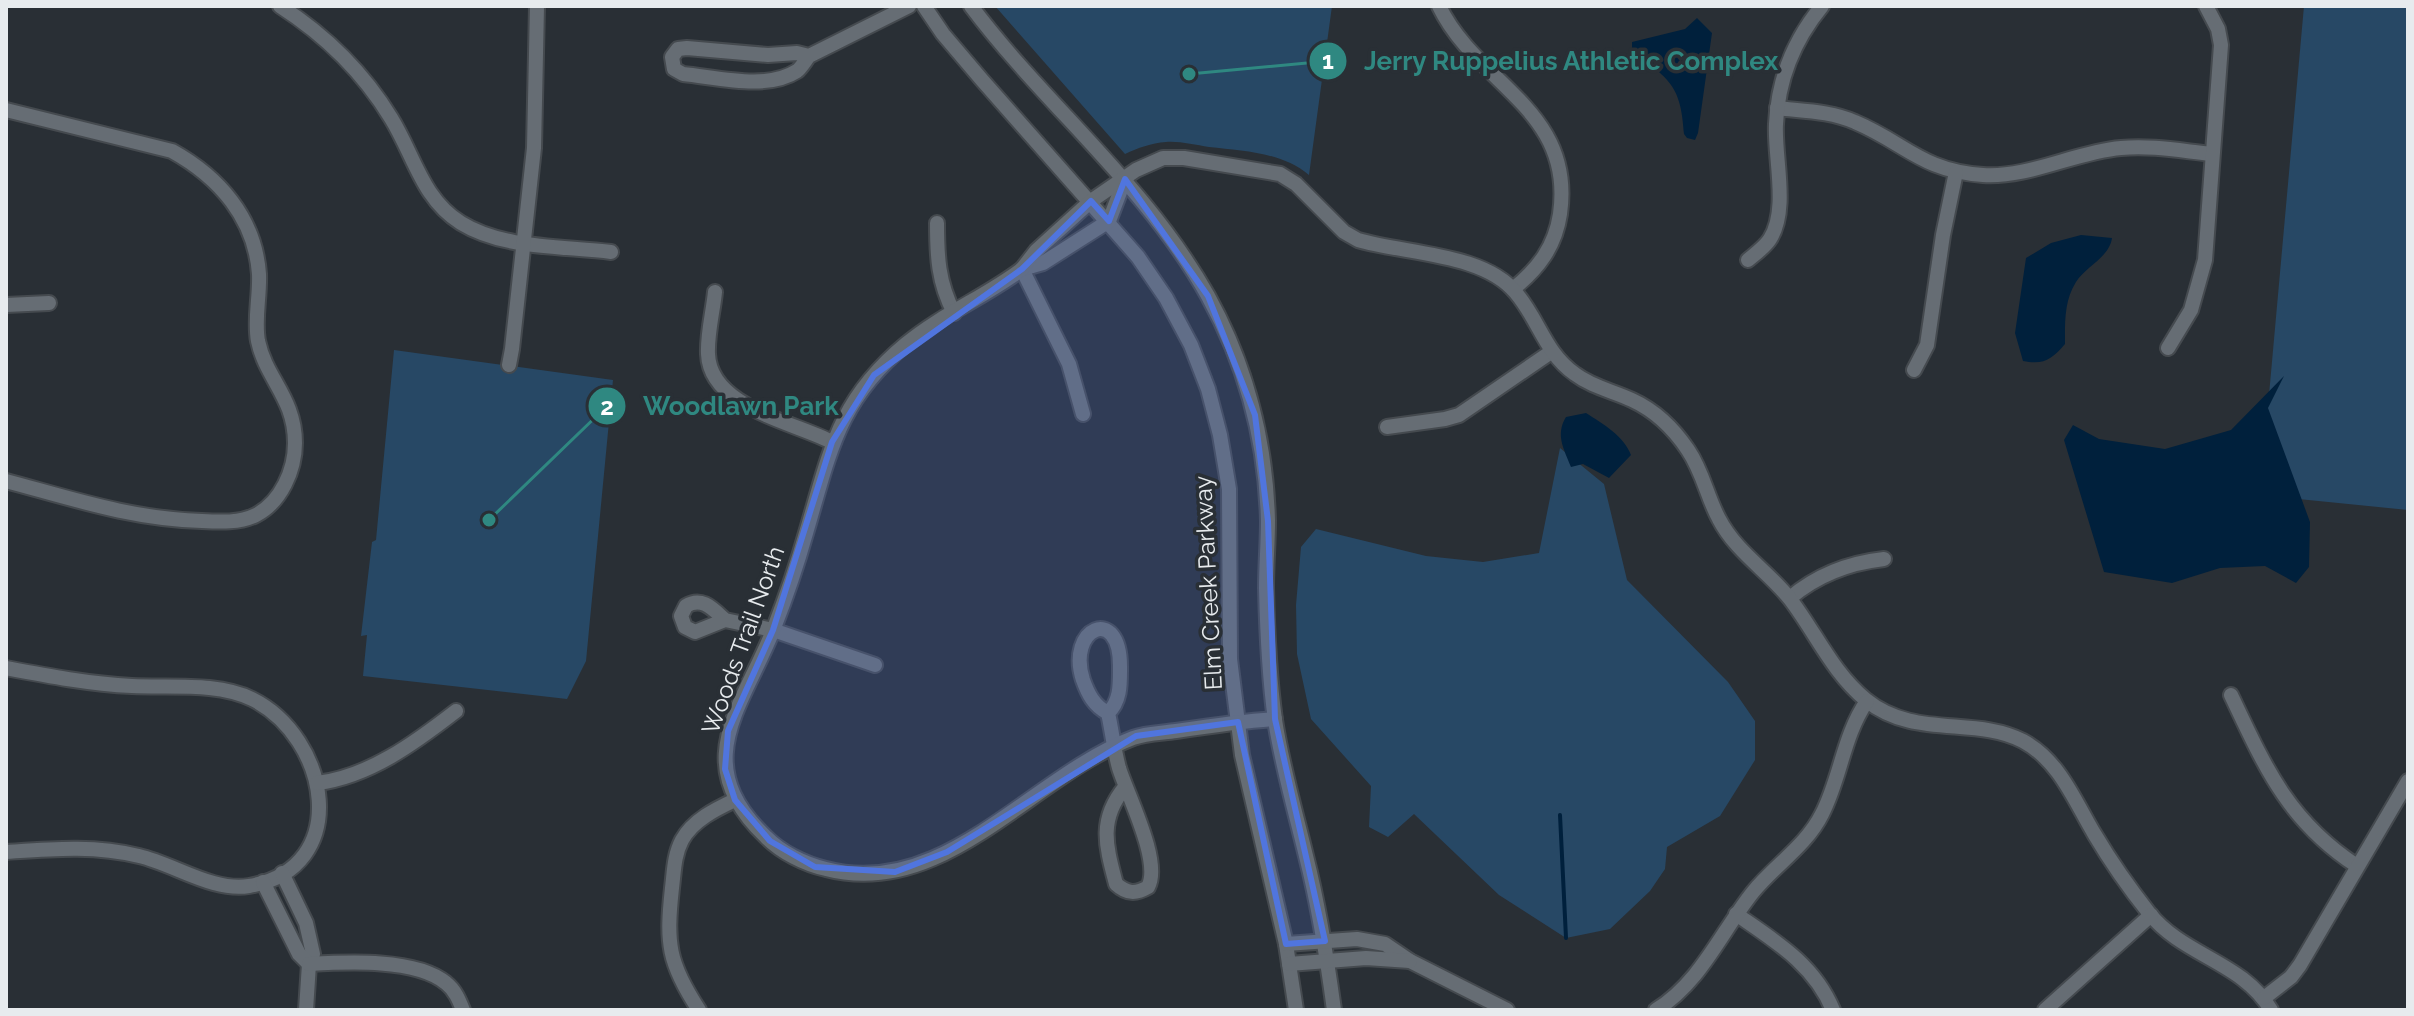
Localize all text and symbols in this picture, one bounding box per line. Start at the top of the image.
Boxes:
callout: Jerry Ruppelius Athletic Complex [1308,36,1795,86]
text: 1 [1322,46,1334,75]
text: Jerry Ruppelius Athletic Complex [1364,46,1778,76]
callout: Woodlawn Park [587,381,855,431]
text: Woodlawn Park [643,391,839,421]
text: 2 [600,392,614,421]
street label: Elm Creek Parkway [1188,475,1228,691]
street label: Woods Trail North [695,542,791,738]

